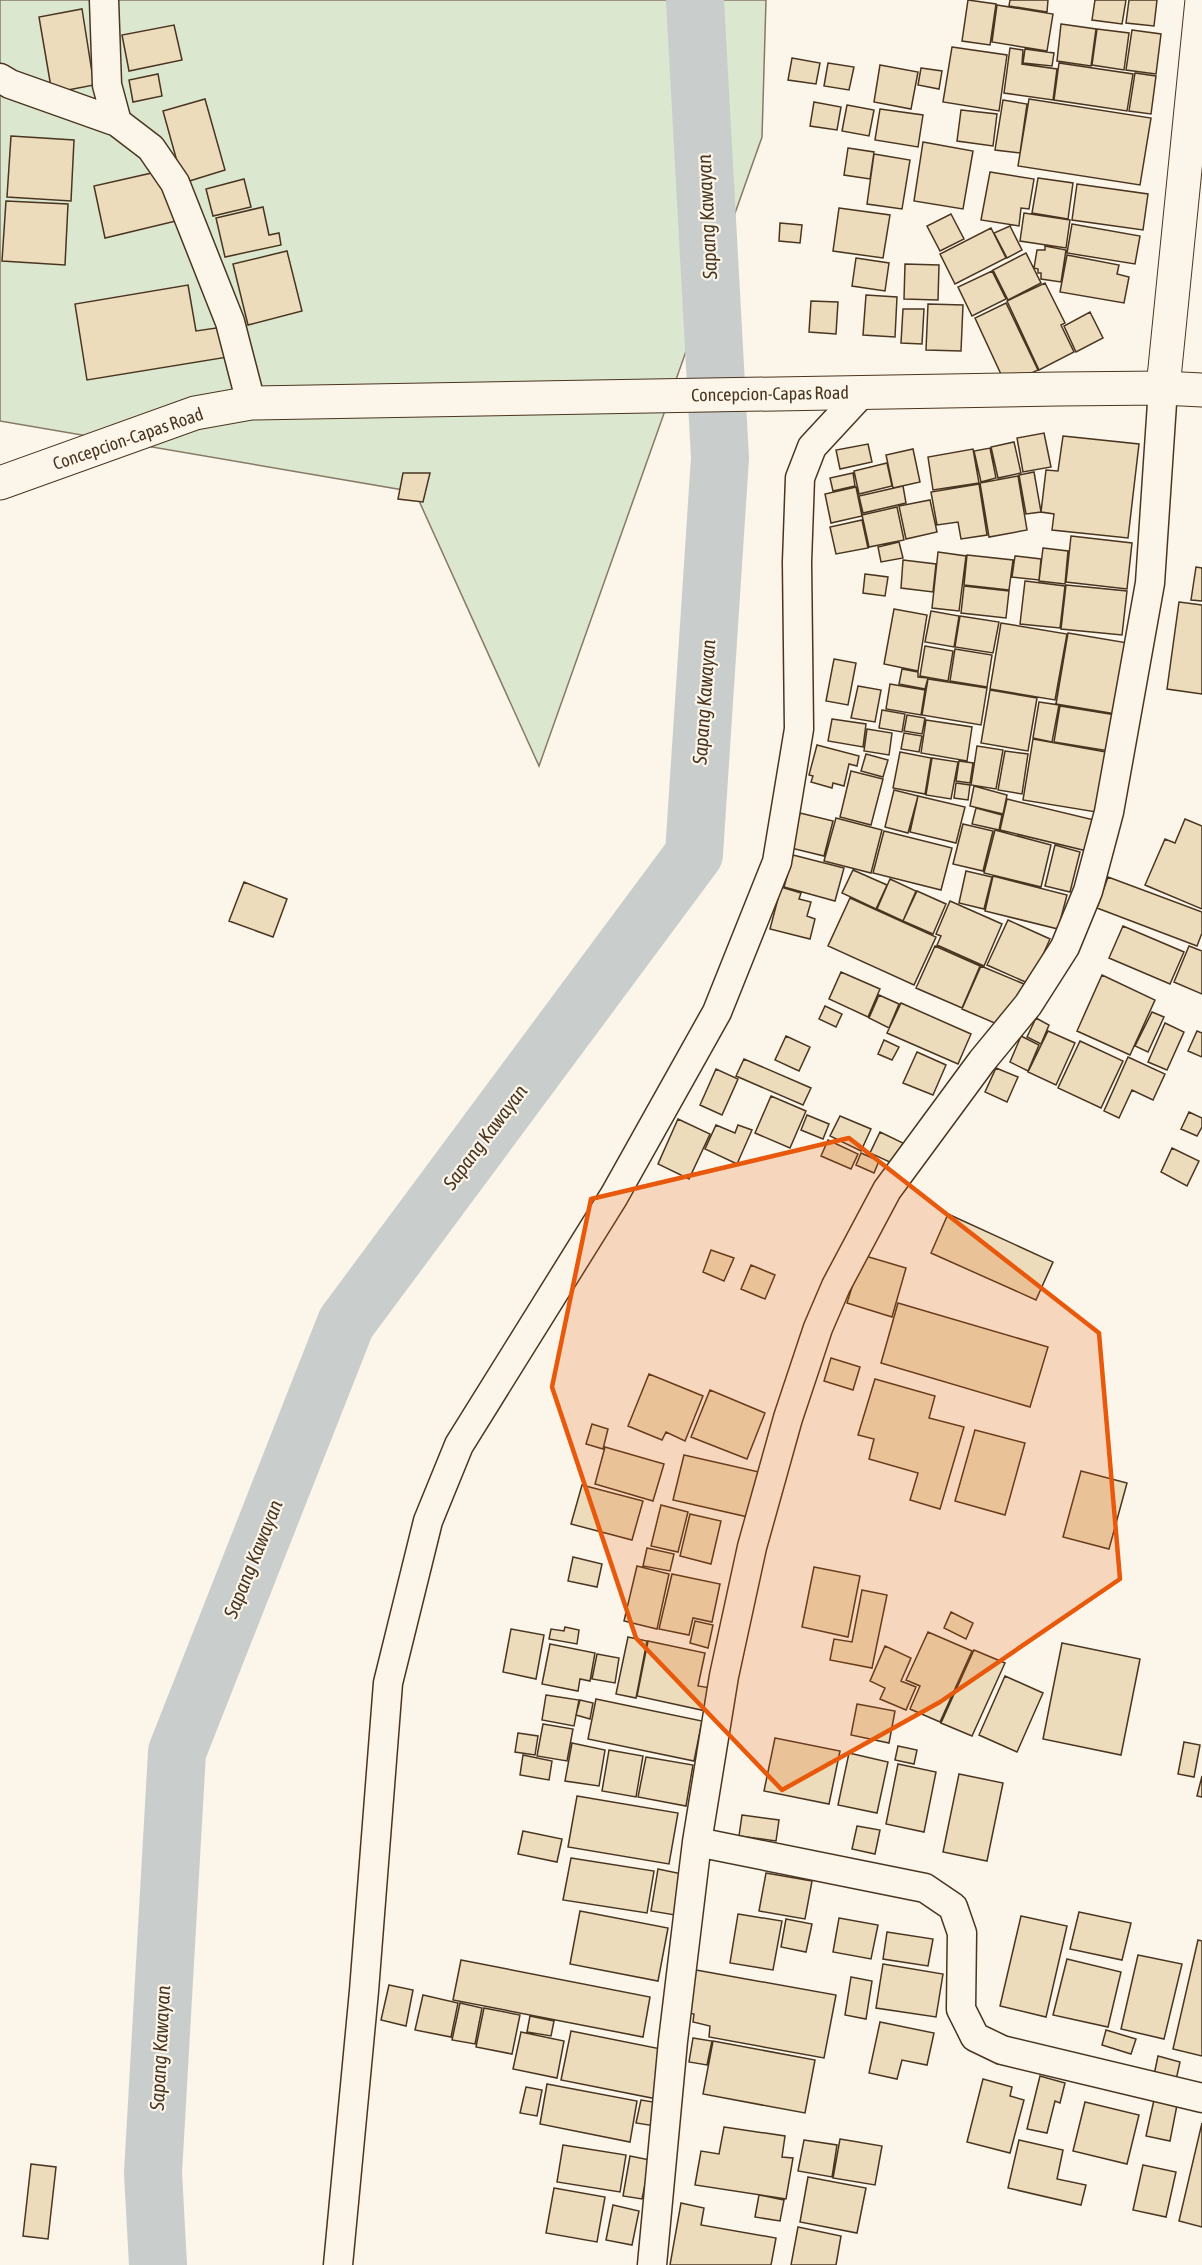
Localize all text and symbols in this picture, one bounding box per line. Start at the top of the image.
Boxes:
water label: Sapang Kawayan [692,154,721,281]
street label: Concepcion-Capas Road [691,382,849,405]
street label: Concepcion-Capas Road [50,403,206,474]
water label: Sapang Kawayan [688,638,719,766]
water label: Sapang Kawayan [437,1080,532,1194]
water label: Sapang Kawayan [218,1496,287,1622]
water label: Sapang Kawayan [145,1985,174,2112]

